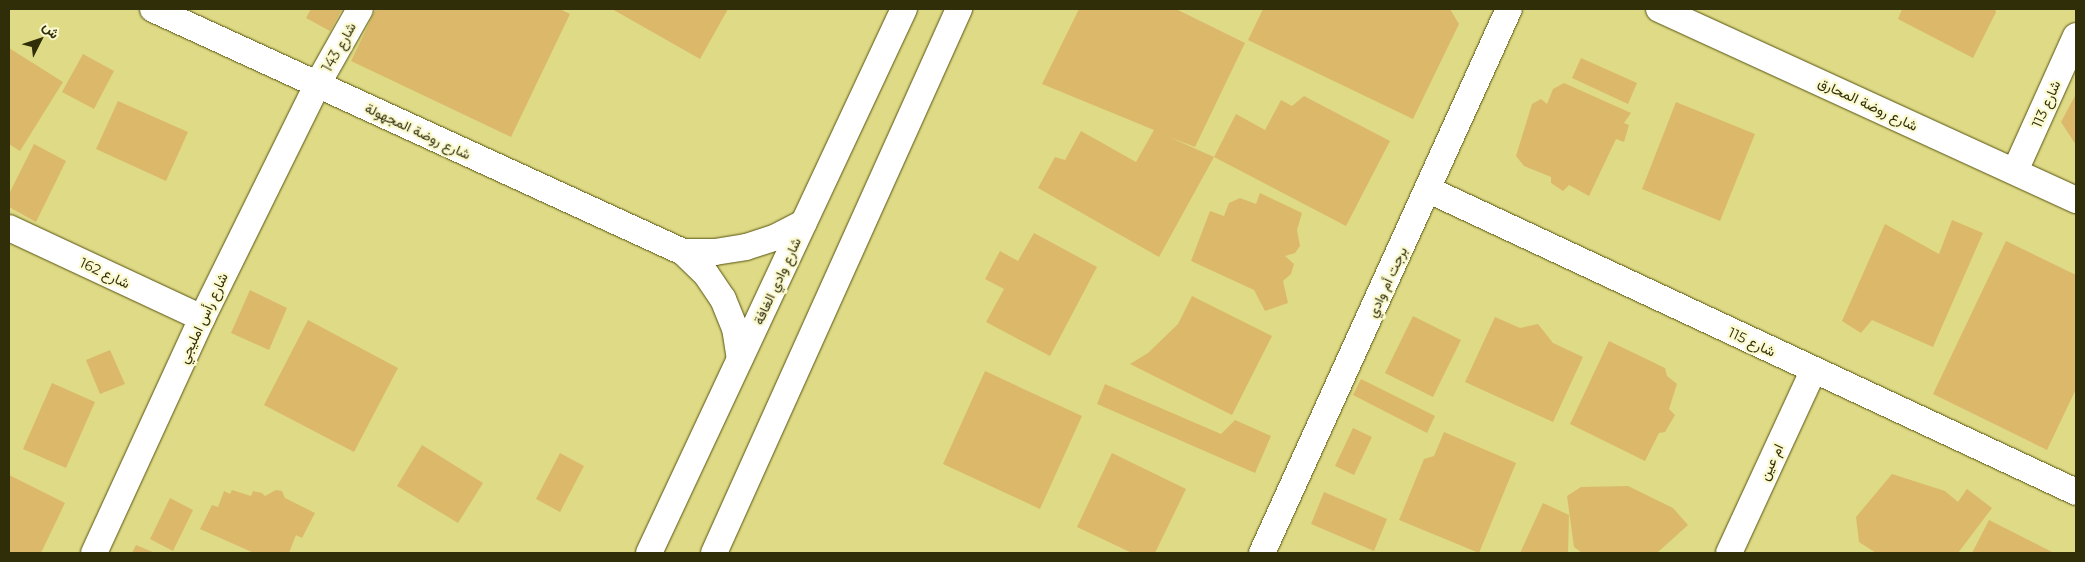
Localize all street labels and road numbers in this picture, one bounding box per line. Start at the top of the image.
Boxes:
street label: شارع 143 [319,19,359,75]
street label: شارع روضة المحارق [1816,74,1920,134]
street label: شارع 113 [2028,78,2064,130]
street label: شارع روضة المجهولة [363,99,473,163]
street label: شارع وادي الغافة [749,235,805,327]
street label: برجت أم وادي [1363,244,1411,320]
street label: شارع 162 [77,254,133,292]
street label: شارع رأس امليجي [175,270,231,366]
street label: شارع 115 [1726,324,1778,360]
street label: ام عين [1755,441,1787,483]

